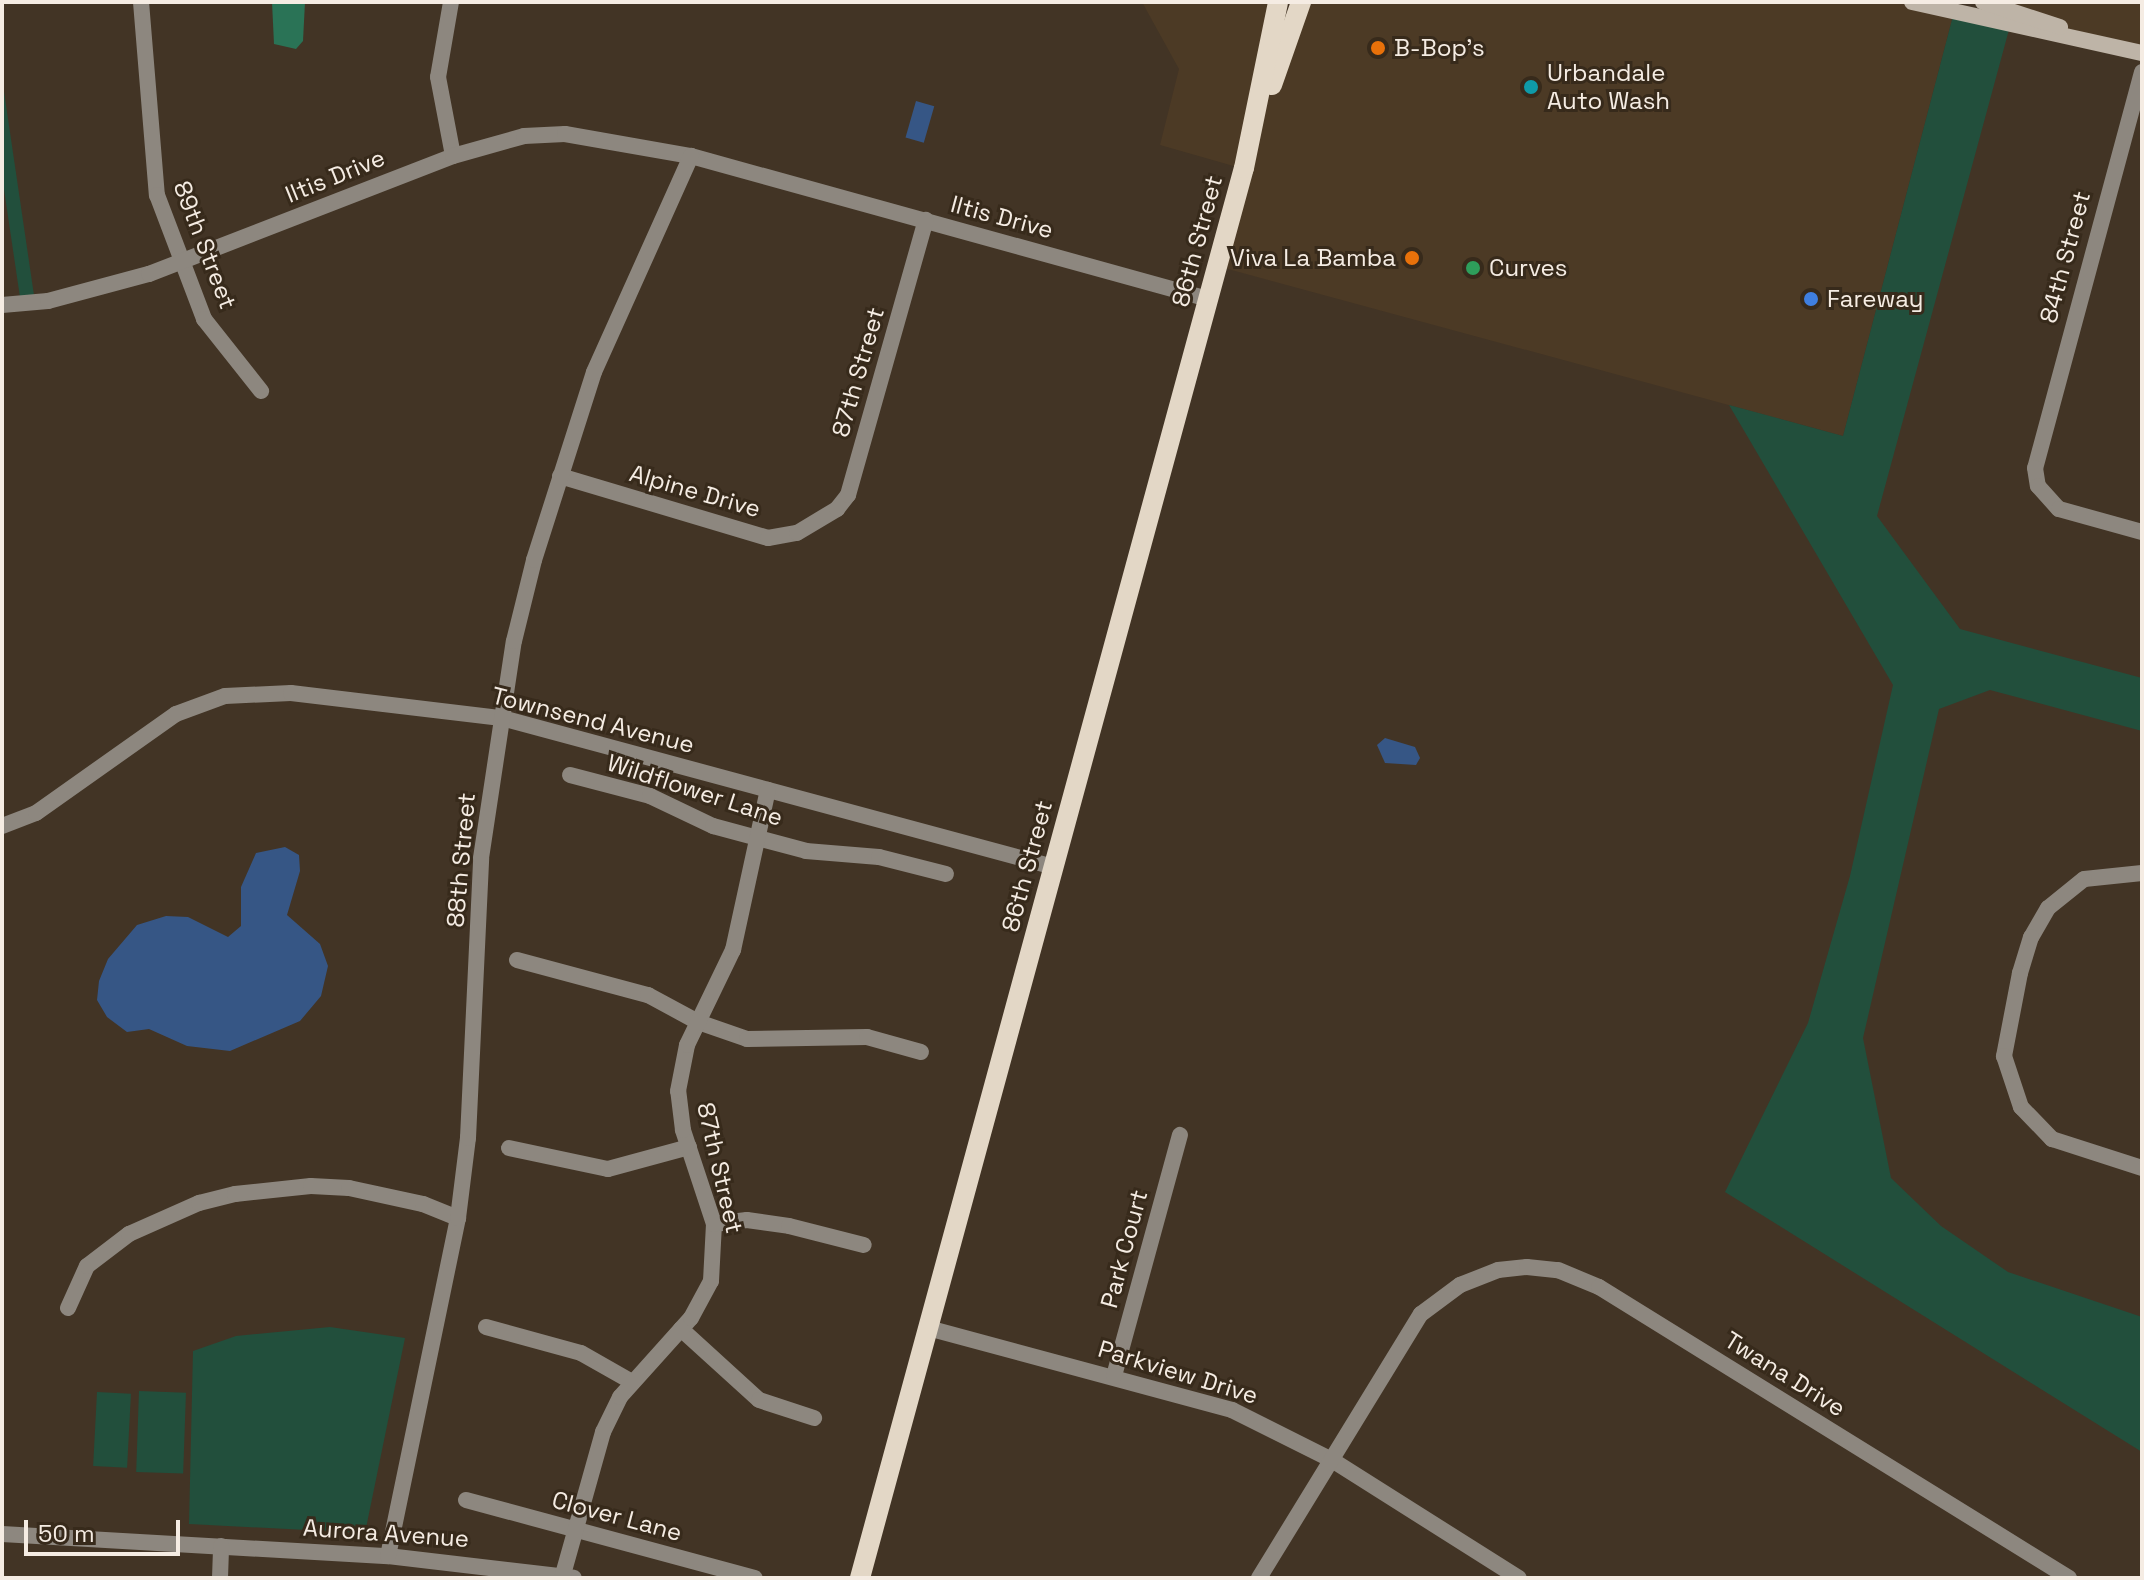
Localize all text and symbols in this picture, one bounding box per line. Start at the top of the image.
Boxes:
place label: B-Bop's [1394,34,1485,62]
marker: B-Bop's [1369,39,1387,57]
place label: Urbandale Auto Wash [1547,59,1670,115]
marker: Urbandale Auto Wash [1522,78,1540,96]
street label: Iltis Drive [281,143,389,209]
street label: 86th Street [1166,172,1228,310]
street label: 89th Street [167,177,243,313]
street label: 84th Street [2034,188,2096,326]
street label: Iltis Drive [948,190,1056,244]
place label: Viva La Bamba [1230,244,1396,272]
marker: Viva La Bamba [1403,249,1421,267]
place label: Curves [1489,254,1567,282]
marker: Curves [1464,259,1482,277]
place label: Fareway [1827,285,1923,313]
marker: Fareway [1802,290,1820,308]
street label: 87th Street [826,304,890,440]
street label: Alpine Drive [626,459,764,523]
street label: Townsend Avenue [489,681,697,759]
street label: Wildflower Lane [604,748,786,832]
street label: 88th Street [441,791,481,929]
street label: 86th Street [996,797,1058,935]
street label: 87th Street [691,1100,749,1236]
street label: Park Court [1094,1187,1154,1311]
street label: Twana Drive [1719,1325,1851,1423]
street label: Parkview Drive [1095,1334,1261,1410]
street label: Clover Lane [549,1485,685,1547]
scale bar [28,1504,184,1554]
street label: Aurora Avenue [302,1513,470,1553]
text: 50 m [38,1518,95,1549]

